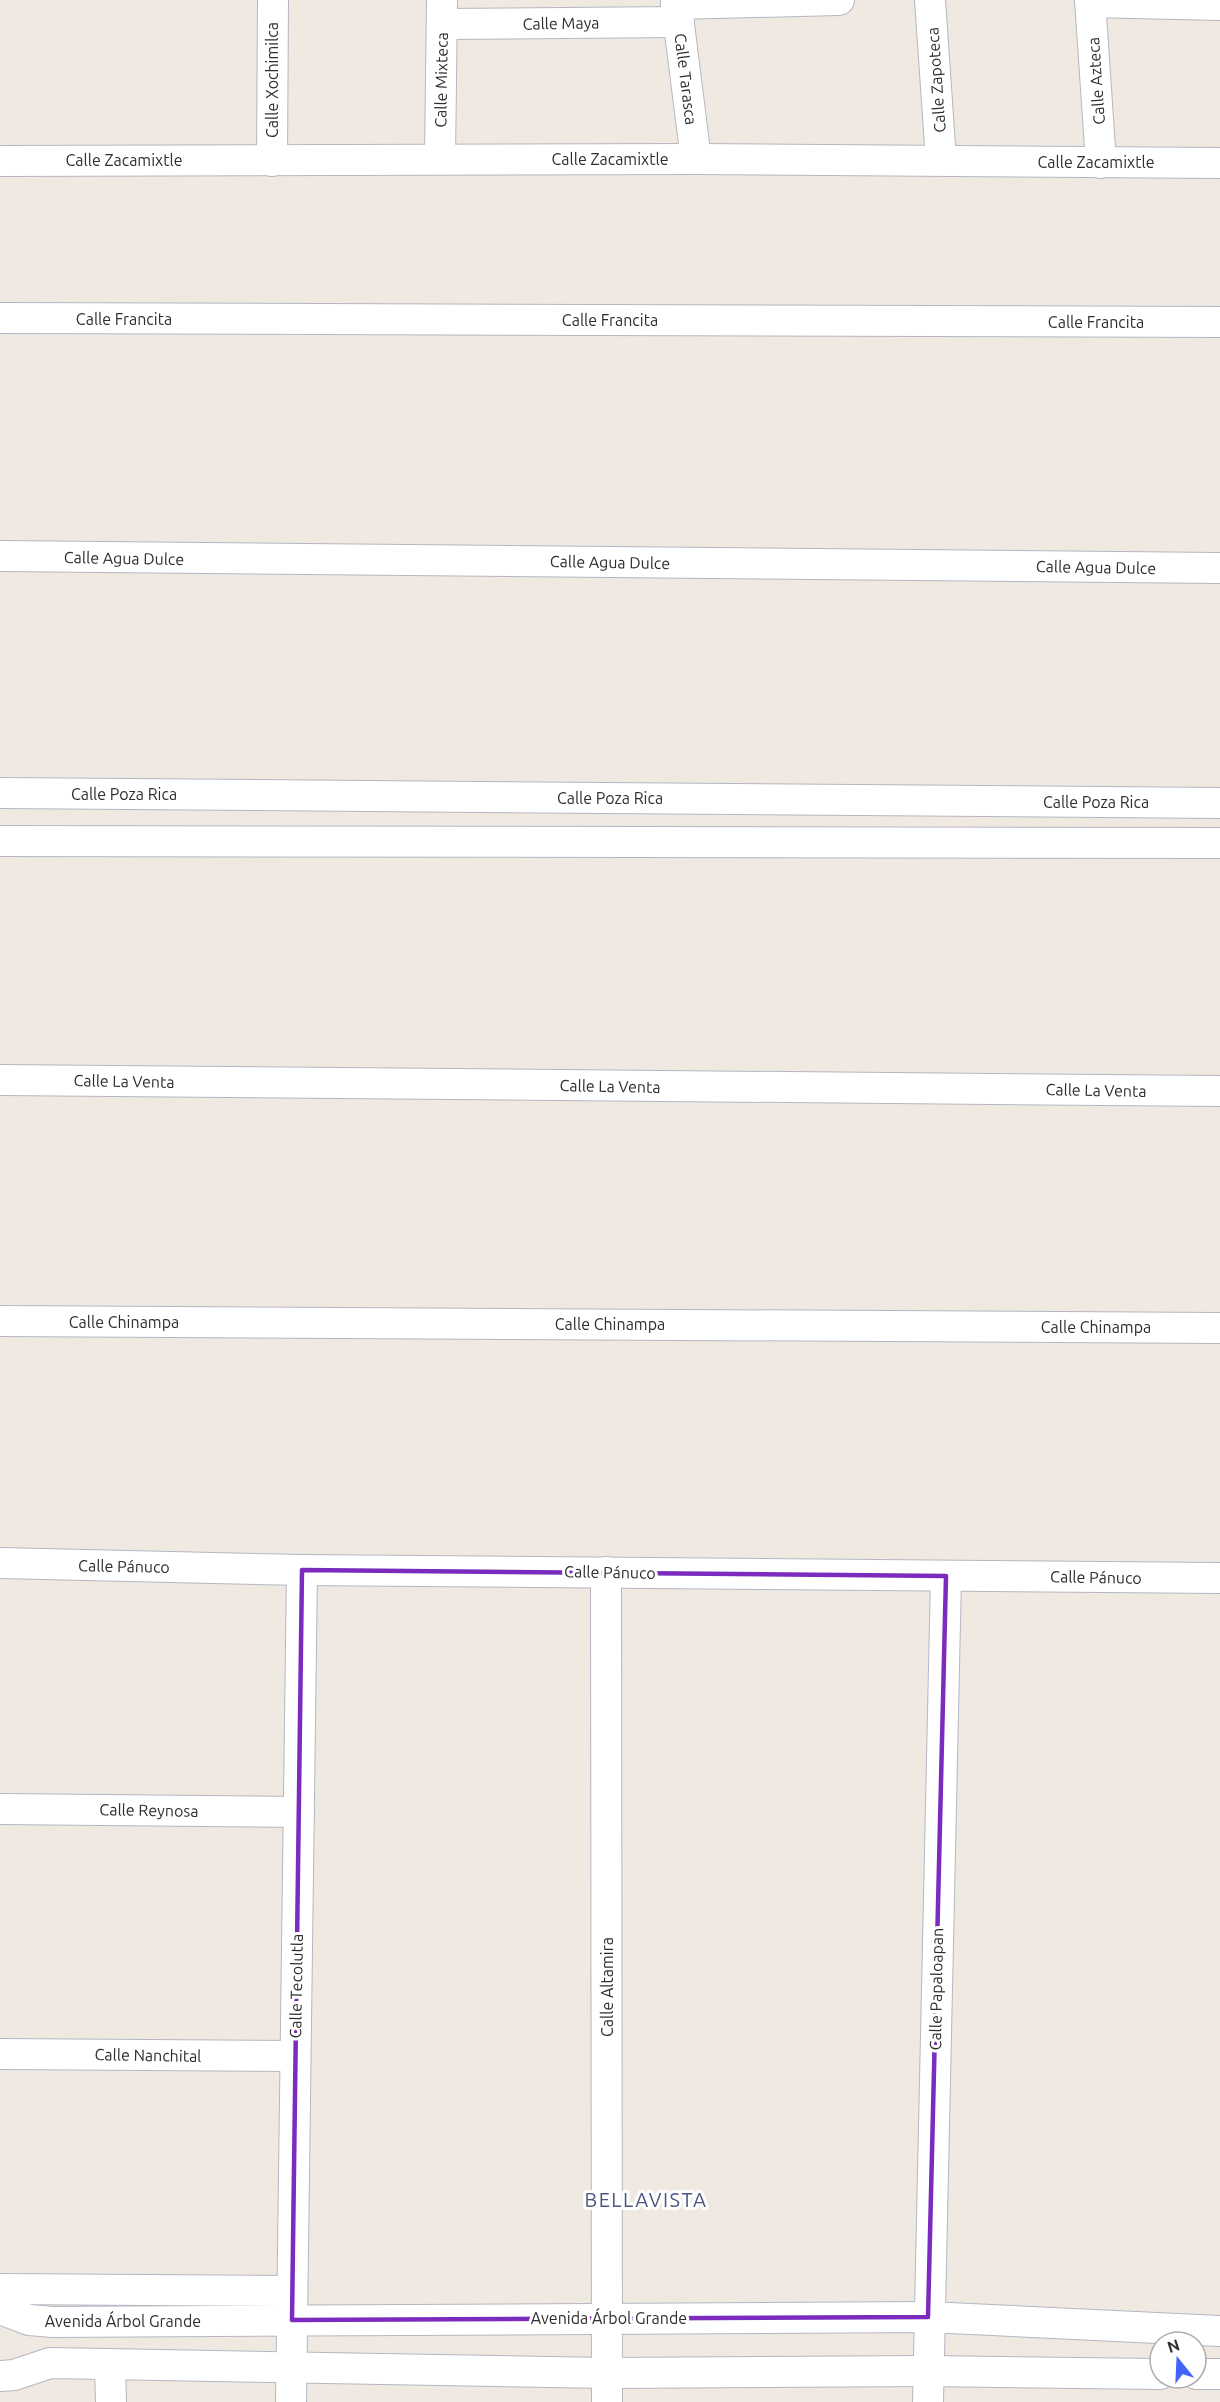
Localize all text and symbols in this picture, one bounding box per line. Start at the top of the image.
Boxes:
street label: Calle Maya [522,13,600,33]
street label: Calle Xochimilca [263,22,281,138]
street label: Calle Zapoteca [923,27,949,133]
street label: Calle Mixteca [431,32,451,128]
street label: Calle Tarasca [671,32,701,126]
street label: Calle Azteca [1084,37,1108,125]
street label: Calle Zacamixtle [552,150,668,168]
street label: Calle Zacamixtle [66,151,182,169]
street label: Calle Zacamixtle [1038,153,1154,171]
street label: Calle Francita [76,310,172,328]
street label: Calle Francita [562,311,658,329]
street label: Calle Francita [1048,313,1144,331]
street label: Calle Agua Dulce [64,548,184,568]
street label: Calle Agua Dulce [550,552,670,572]
street label: Calle Agua Dulce [1036,557,1156,577]
street label: Calle Poza Rica [71,785,177,803]
street label: Calle Poza Rica [557,789,663,807]
street label: Calle Poza Rica [1043,793,1149,811]
street label: Calle La Venta [73,1071,175,1091]
street label: Calle La Venta [559,1076,661,1096]
street label: Calle La Venta [1045,1080,1147,1100]
street label: Calle Chinampa [69,1313,179,1331]
street label: Calle Chinampa [555,1315,665,1333]
street label: Calle Chinampa [1041,1318,1151,1336]
street label: Calle Pánuco [78,1556,170,1576]
street label: Calle Pánuco [564,1562,656,1582]
street label: Calle Pánuco [1050,1567,1142,1587]
street label: Calle Reynosa [99,1800,199,1820]
street label: Calle Papaloapan [926,1928,946,2050]
street label: Calle Tecolutla [286,1933,306,2039]
street label: Calle Altamira [598,1937,616,2037]
street label: Calle Nanchital [94,2045,202,2065]
district label: BELLAVISTA [584,2188,708,2211]
street label: Avenida Árbol Grande [531,2307,687,2327]
street label: Avenida Árbol Grande [45,2310,201,2330]
north arrow [1148,2330,1208,2390]
text: N [1165,2335,1182,2356]

